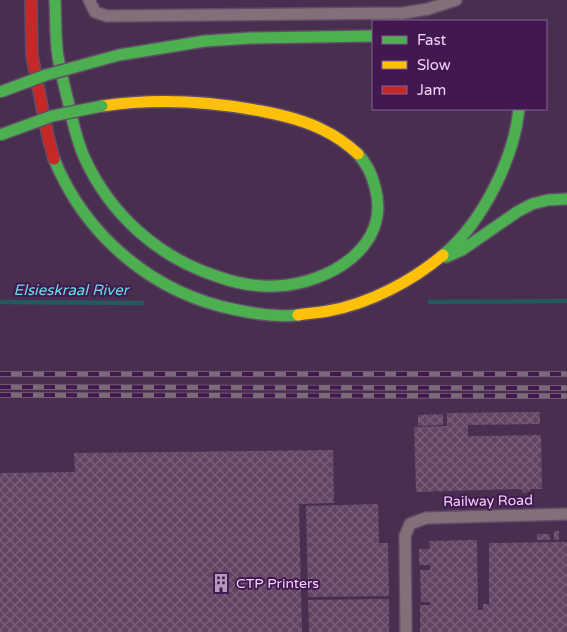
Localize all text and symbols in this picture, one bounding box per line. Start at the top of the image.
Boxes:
legend [372,20,547,110]
text: Fast [417,31,447,49]
text: Slow [417,56,451,74]
text: Jam [417,81,446,99]
water label: Elsieskraal River [14,281,131,299]
street label: Railway Road [443,492,533,510]
building icon: CTP Printers [210,572,232,594]
place label: CTP Printers [236,575,319,592]

